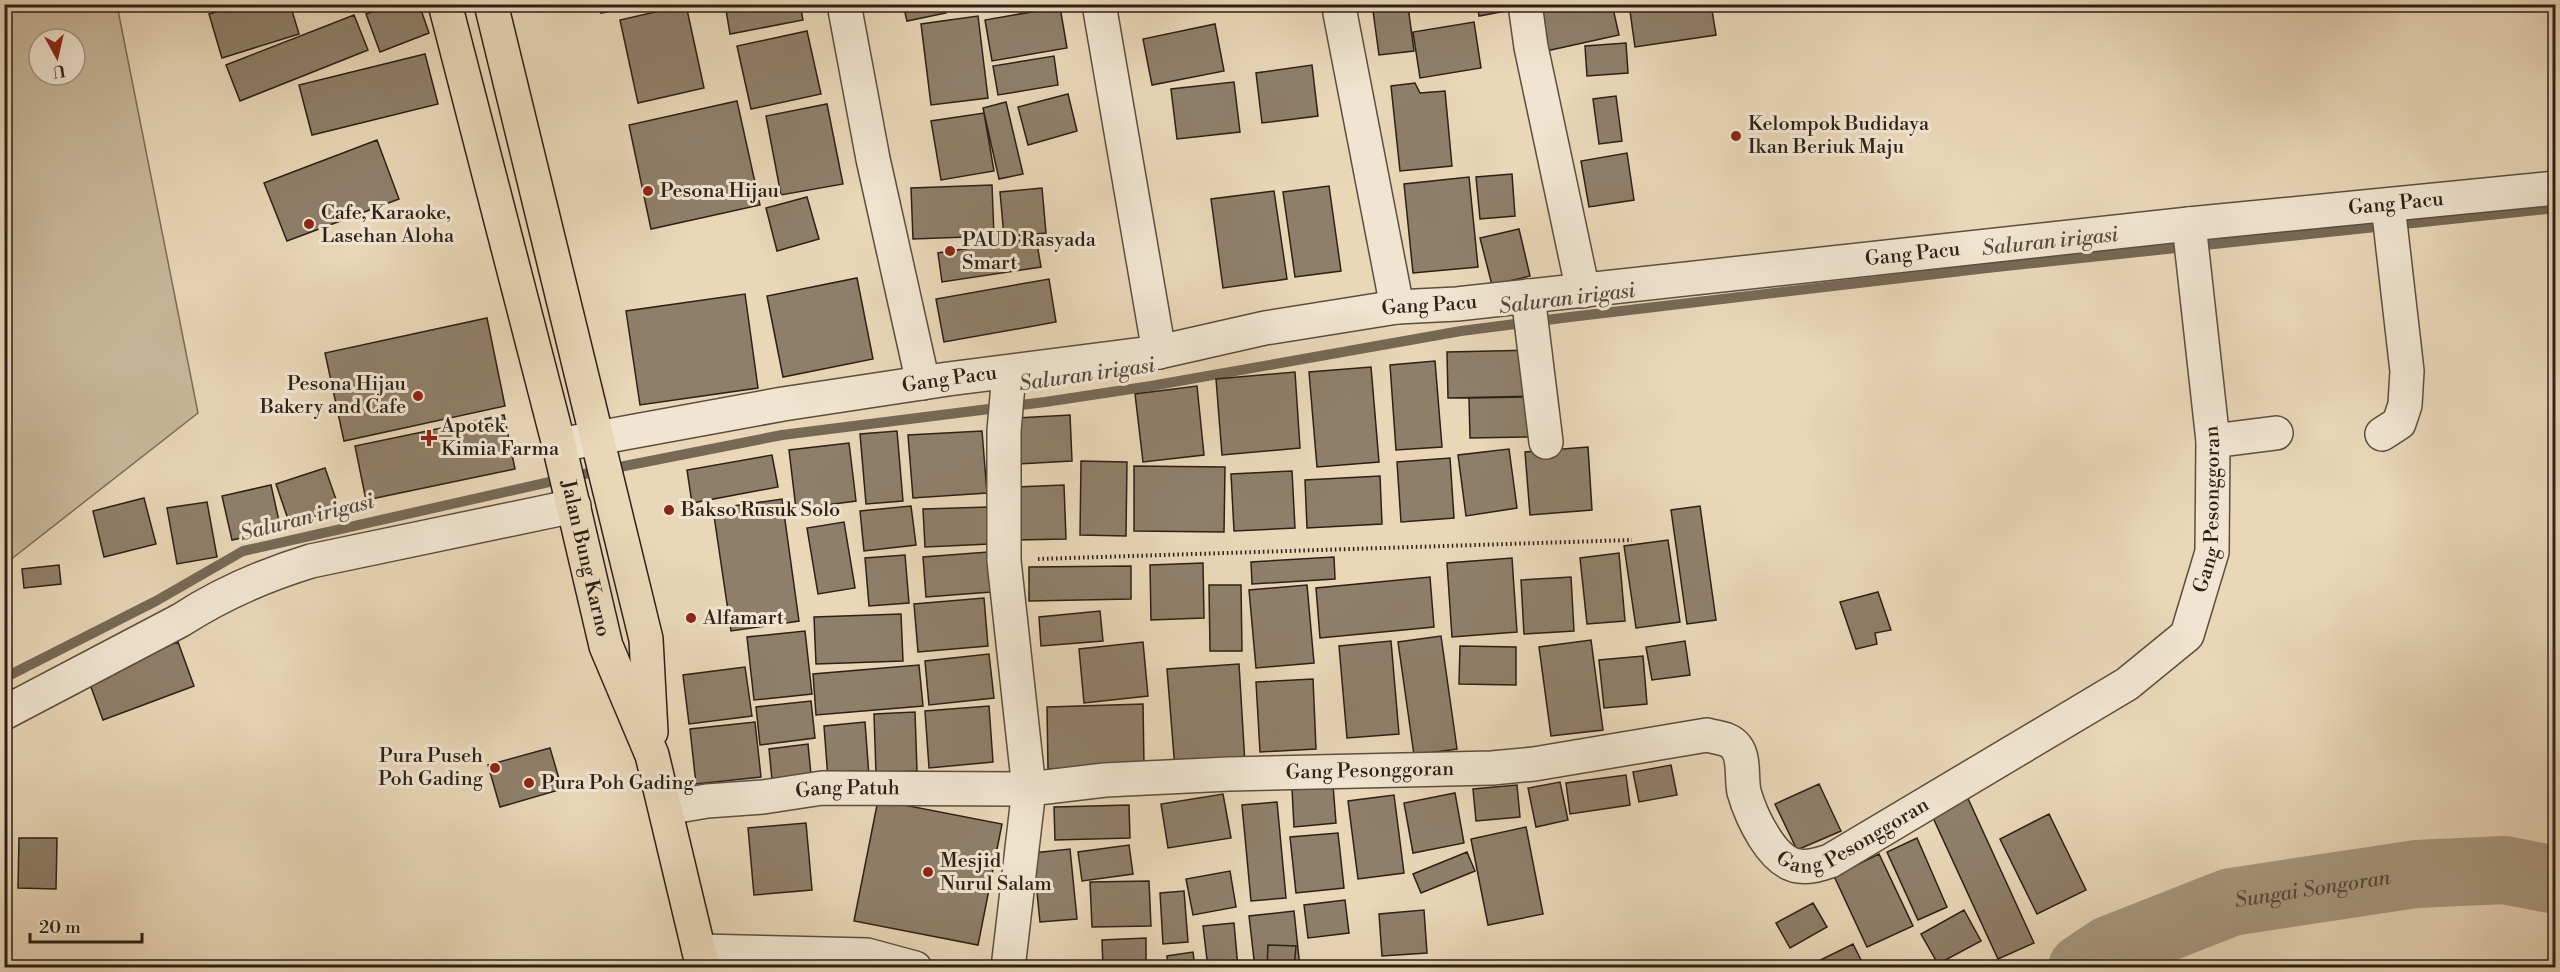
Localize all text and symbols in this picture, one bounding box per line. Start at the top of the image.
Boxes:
north arrow [27,27,87,87]
text: U [51,60,66,82]
place label: Kelompok Budidaya Ikan Beriuk Maju [1748,112,1930,160]
marker: Kelompok Budidaya Ikan Beriuk Maju [1729,129,1743,143]
place label: Pesona Hijau [660,179,780,204]
marker: Pesona Hijau [641,184,655,198]
street label: Gang Pacu [2347,187,2445,221]
place label: Cafe, Karaoke, Lasehan Aloha [321,201,455,249]
marker: Cafe, Karaoke, Lasehan Aloha [302,217,316,231]
water label: Saluran irigasi [1980,222,2120,262]
place label: PAUD Rasyada Smart [962,228,1097,276]
street label: Gang Pacu [1864,237,1962,272]
marker: PAUD Rasyada Smart [943,244,957,258]
water label: Saluran irigasi [1497,278,1637,320]
street label: Gang Pacu [1380,289,1479,322]
water label: Saluran irigasi [1017,353,1157,397]
street label: Gang Pacu [900,360,999,398]
place label: Pesona Hijau Bakery and Cafe [259,372,407,420]
marker: Pesona Hijau Bakery and Cafe [411,389,425,403]
place label: Apotek Kimia Farma [440,414,560,462]
street label: Gang Pesonggoran [2188,424,2226,596]
marker: Apotek Kimia Farma [422,431,436,445]
street label: Jalan Bung Karno [555,477,616,639]
water label: Saluran irigasi [237,489,377,547]
place label: Bakso Rusuk Solo [680,498,840,523]
marker: Bakso Rusuk Solo [662,503,676,517]
place label: Alfamart [702,606,784,631]
marker: Alfamart [684,611,698,625]
place label: Pura Puseh Poh Gading [378,744,484,792]
street label: Gang Pesonggoran [1285,756,1454,785]
marker: Pura Puseh Poh Gading [488,761,502,775]
place label: Pura Poh Gading [541,771,694,796]
street label: Gang Patuh [794,775,900,804]
marker: Pura Poh Gading [522,776,536,790]
street label: Gang Pesonggoran [1771,792,1934,879]
place label: Mesjid Nurul Salam [940,849,1052,897]
marker: Mesjid Nurul Salam [921,865,935,879]
water label: Sungai Songoran [2233,865,2392,914]
scale bar [30,906,142,944]
text: 20 m [39,916,81,939]

